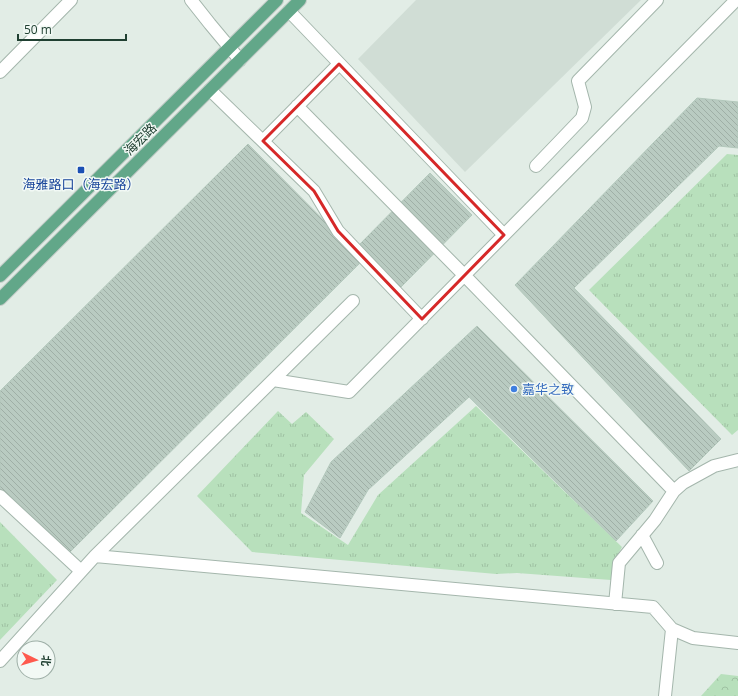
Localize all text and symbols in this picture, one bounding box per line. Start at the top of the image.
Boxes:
scale bar [18,16,126,42]
text: 50 m [24,21,52,38]
street label: 海宏路 [120,119,160,159]
marker: 海雅路口（海宏路） [76,165,86,175]
place label: 海雅路口（海宏路） [22,175,140,193]
place label: 嘉华之致 [522,380,574,398]
marker: 嘉华之致 [509,384,519,394]
north arrow [16,640,56,680]
text: 北 [39,655,54,667]

